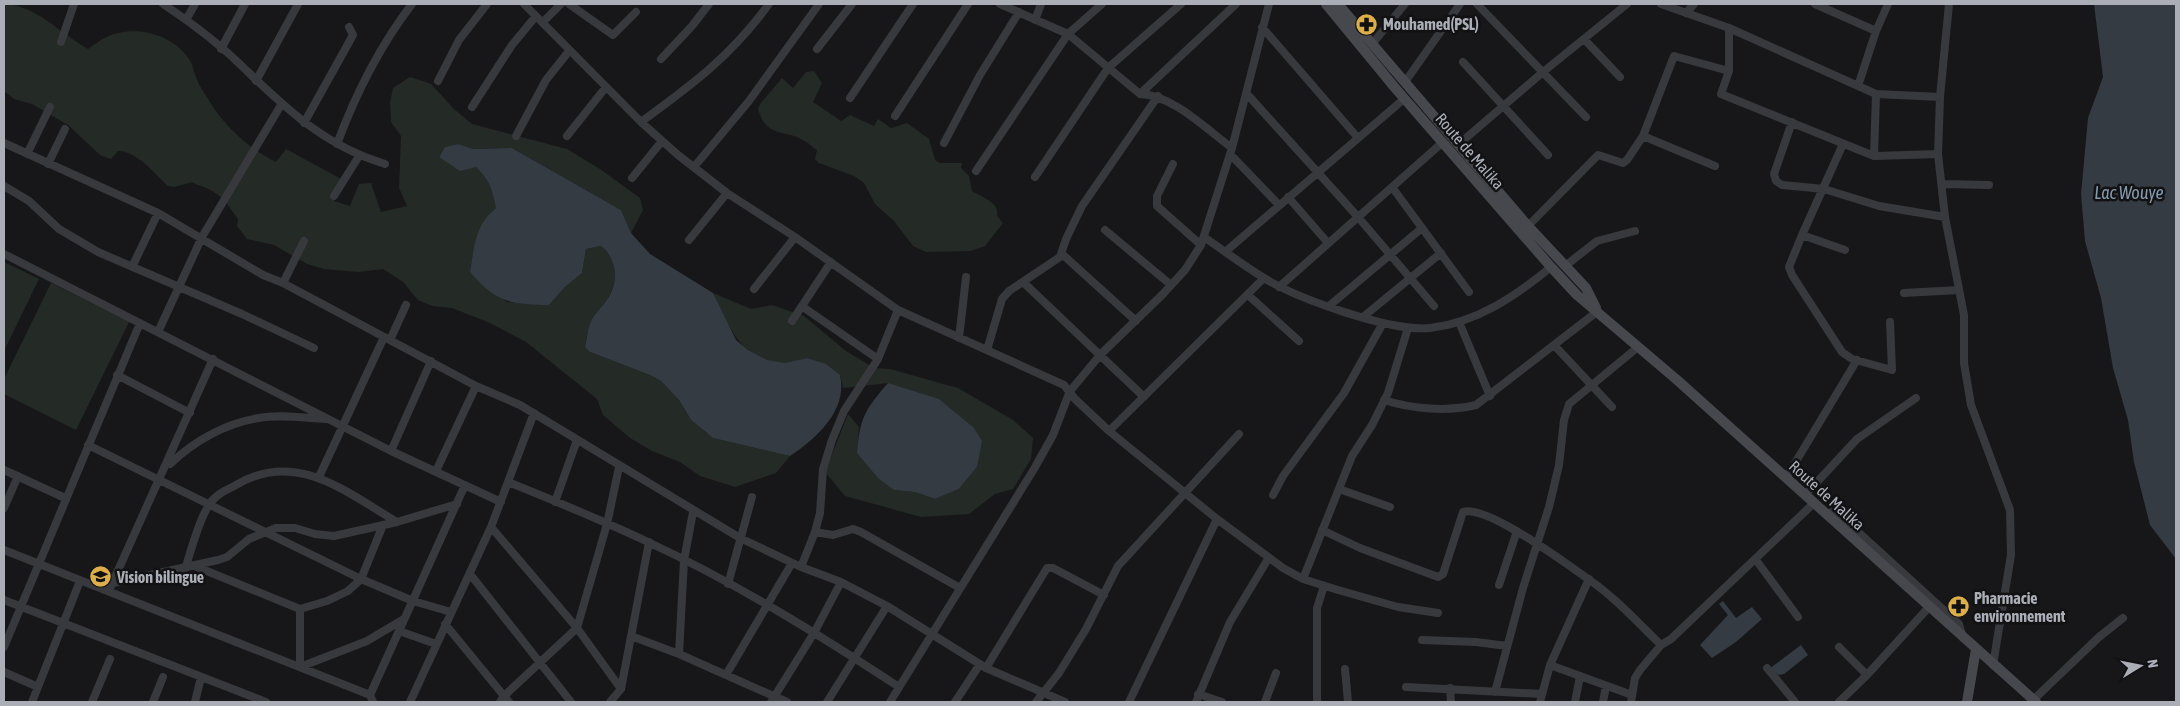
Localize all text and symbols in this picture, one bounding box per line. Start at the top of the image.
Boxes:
pharmacy icon: Mouhamed(PSL) [1355,12,1379,36]
place label: Mouhamed(PSL) [1383,15,1479,33]
street label: Route de Malika [1432,109,1508,193]
water label: Lac Wouye [2094,182,2164,203]
street label: Route de Malika [1786,457,1868,533]
school or university icon: Vision bilingue [89,565,113,589]
place label: Vision bilingue [116,568,204,586]
place label: Pharmacie environnement [1974,589,2066,625]
pharmacy icon: Pharmacie environnement [1946,595,1970,619]
north arrow [2115,641,2165,691]
text: N [2144,658,2161,669]

